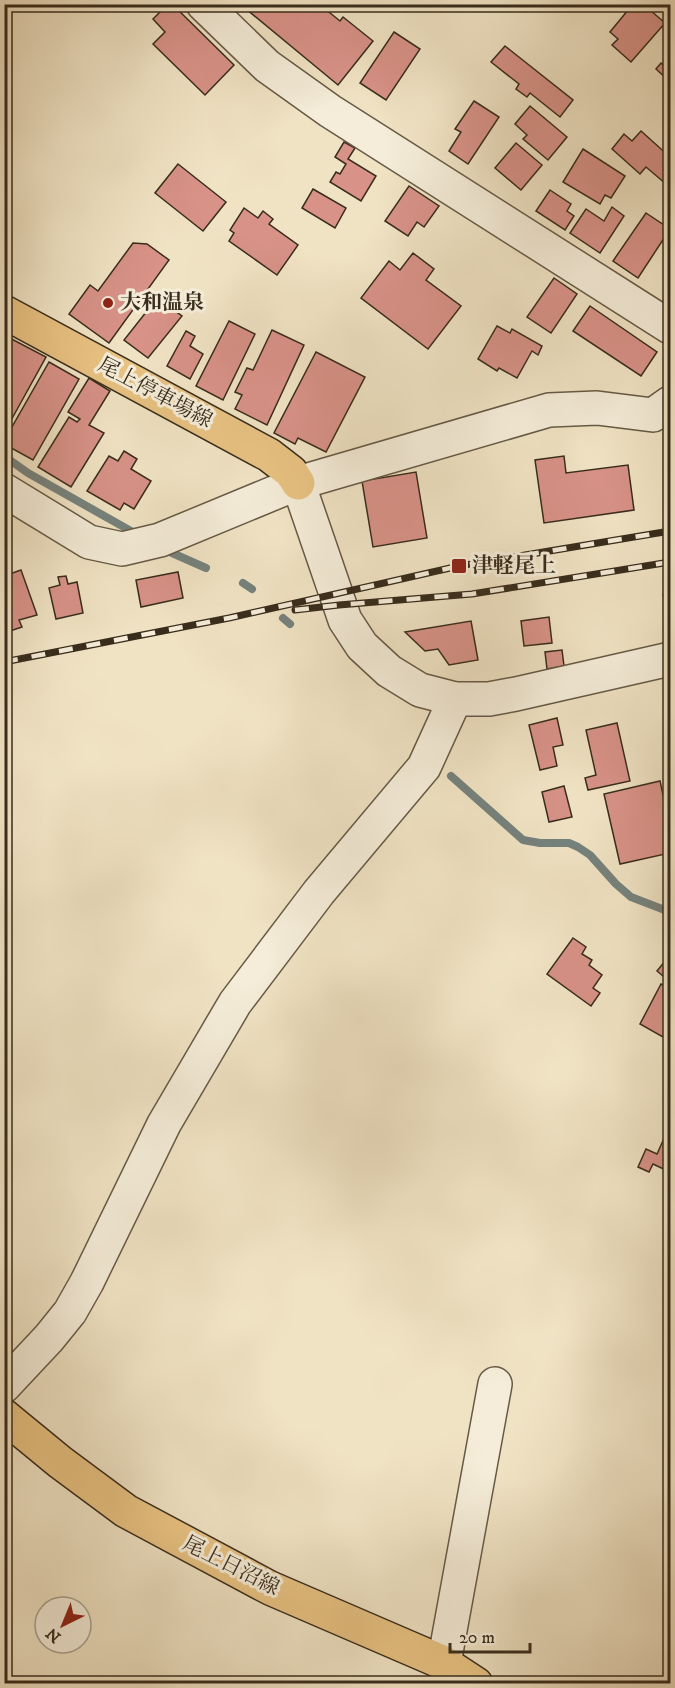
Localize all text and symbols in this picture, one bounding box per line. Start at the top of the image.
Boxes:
place label: 大和温泉 [120,290,204,316]
marker: 大和温泉 [101,296,115,310]
street label: 尾上停車場線 [93,352,217,434]
place label: 津軽尾上 [472,553,556,579]
marker: 津軽尾上 [450,557,468,575]
street label: 尾上日沼線 [178,1531,284,1601]
north arrow [33,1595,93,1655]
scale bar [450,1616,530,1654]
text: N [42,1623,65,1647]
text: 20 m [459,1627,495,1649]

